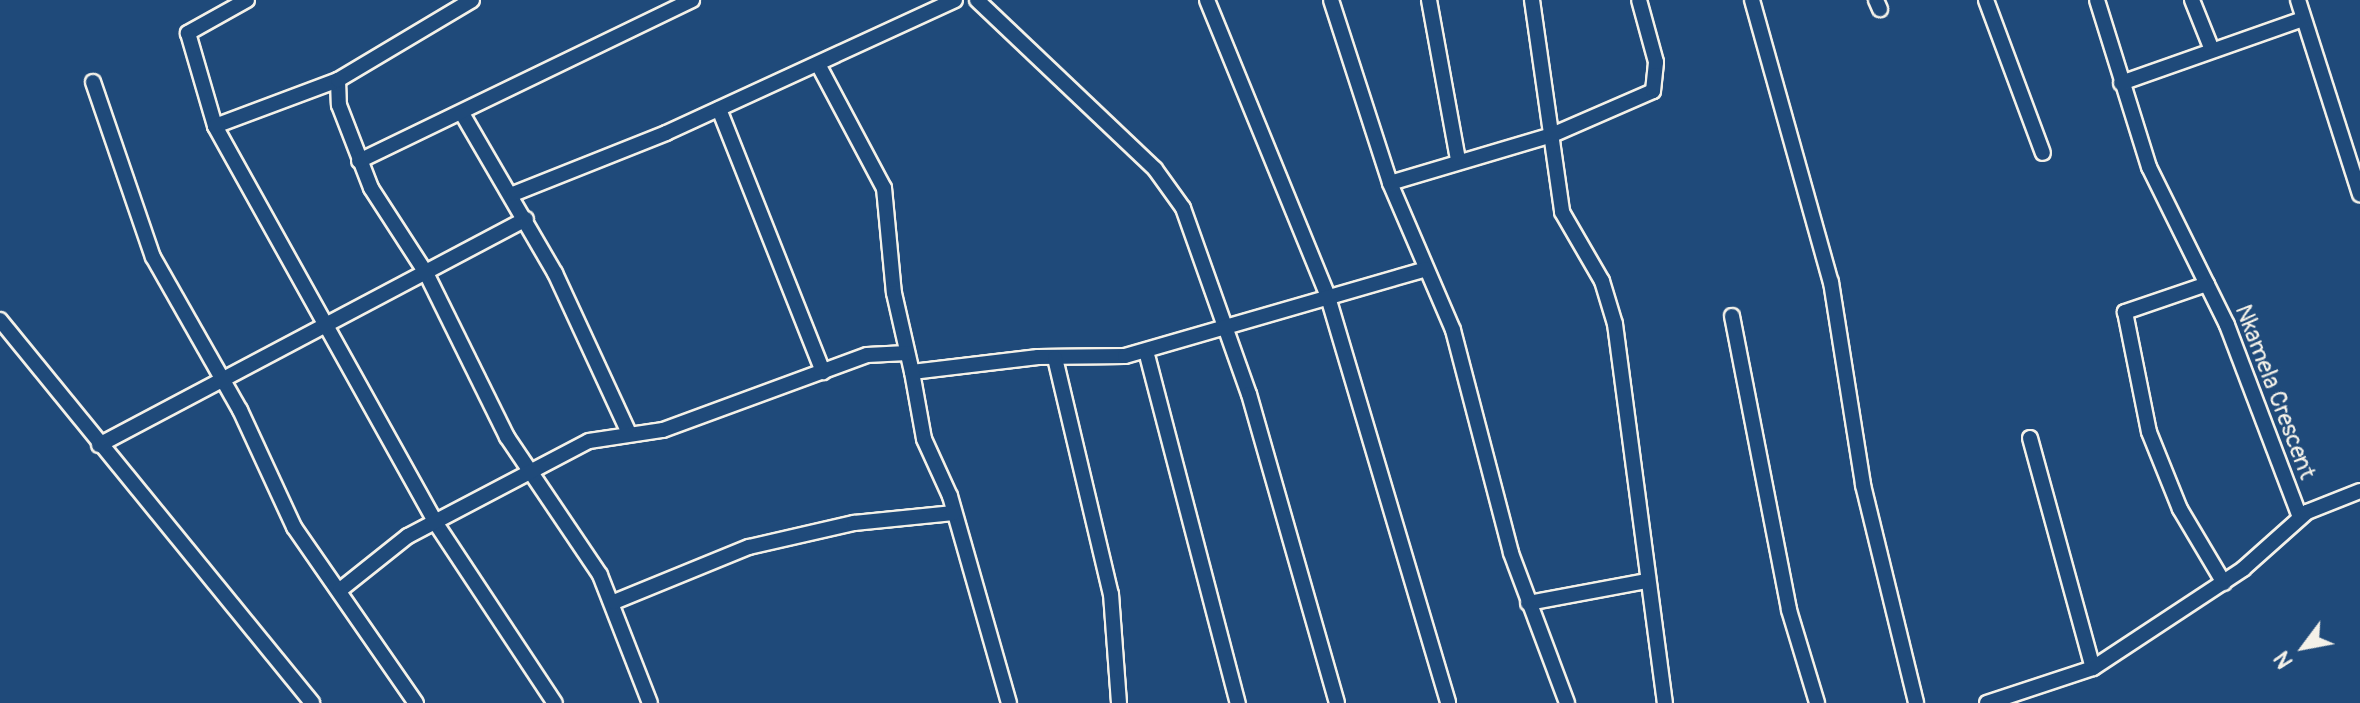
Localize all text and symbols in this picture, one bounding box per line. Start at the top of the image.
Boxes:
street label: Nkamela Crescent [2228,301,2322,483]
north arrow [2264,607,2344,687]
text: N [2268,646,2299,673]

